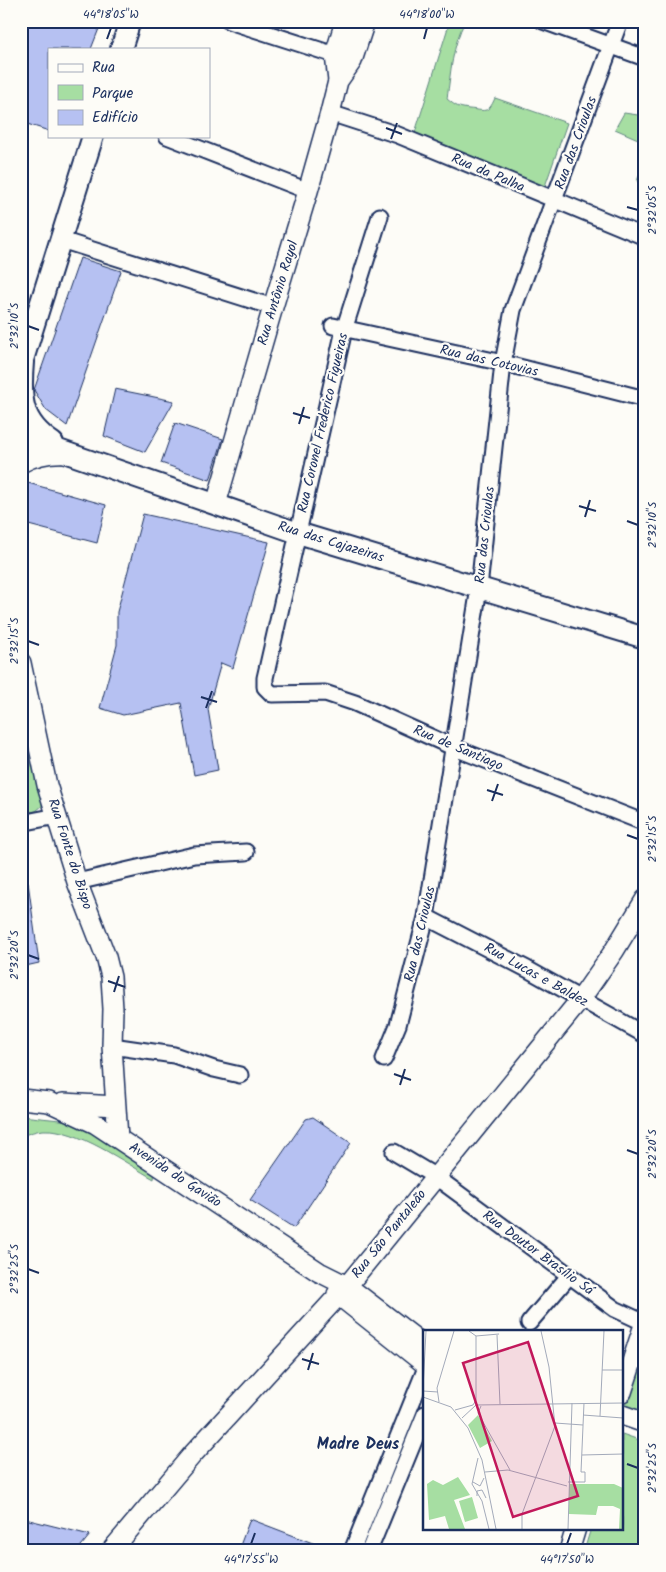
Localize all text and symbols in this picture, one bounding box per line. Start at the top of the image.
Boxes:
text: 44°18'05"W [83,5,139,24]
text: 44°18'00"W [399,5,455,24]
legend [48,48,210,138]
text: Rua [92,56,115,80]
text: Parque [92,82,133,106]
street label: Rua das Crioulas [549,93,603,193]
text: Edifício [92,106,138,130]
street label: Rua da Palha [448,148,528,198]
text: 2°32'05"S [643,185,662,235]
street label: Rua Antônio Rayol [252,237,305,348]
text: 2°32'10"S [5,302,24,349]
street label: Rua Coronel Frederico Figueiras [292,331,354,515]
street label: Rua das Cotovias [438,339,540,383]
street label: Rua das Crioulas [469,485,501,585]
text: 2°32'10"S [643,501,662,548]
street label: Rua das Cajazeiras [275,515,387,569]
text: 2°32'15"S [5,617,24,665]
street label: Rua de Santiago [410,719,506,777]
street label: Rua Fonte do Bispo [42,796,98,912]
text: 2°32'15"S [643,815,662,863]
street label: Rua das Crioulas [398,884,442,984]
text: 2°32'20"S [5,929,24,980]
street label: Rua Lucas e Baldez [480,937,592,1013]
text: 2°32'20"S [643,1128,662,1179]
street label: Avenida do Gavião [124,1137,226,1213]
street label: Rua São Pantaleão [346,1185,432,1283]
street label: Rua Doutor Brasílio Sá [478,1205,600,1302]
text: 2°32'25"S [5,1243,24,1294]
inset map [423,1330,624,1530]
district label: Madre Deus [317,1432,400,1457]
text: 2°32'25"S [643,1442,662,1493]
text: 44°17'55"W [224,1550,278,1569]
text: 44°17'50"W [540,1550,594,1569]

